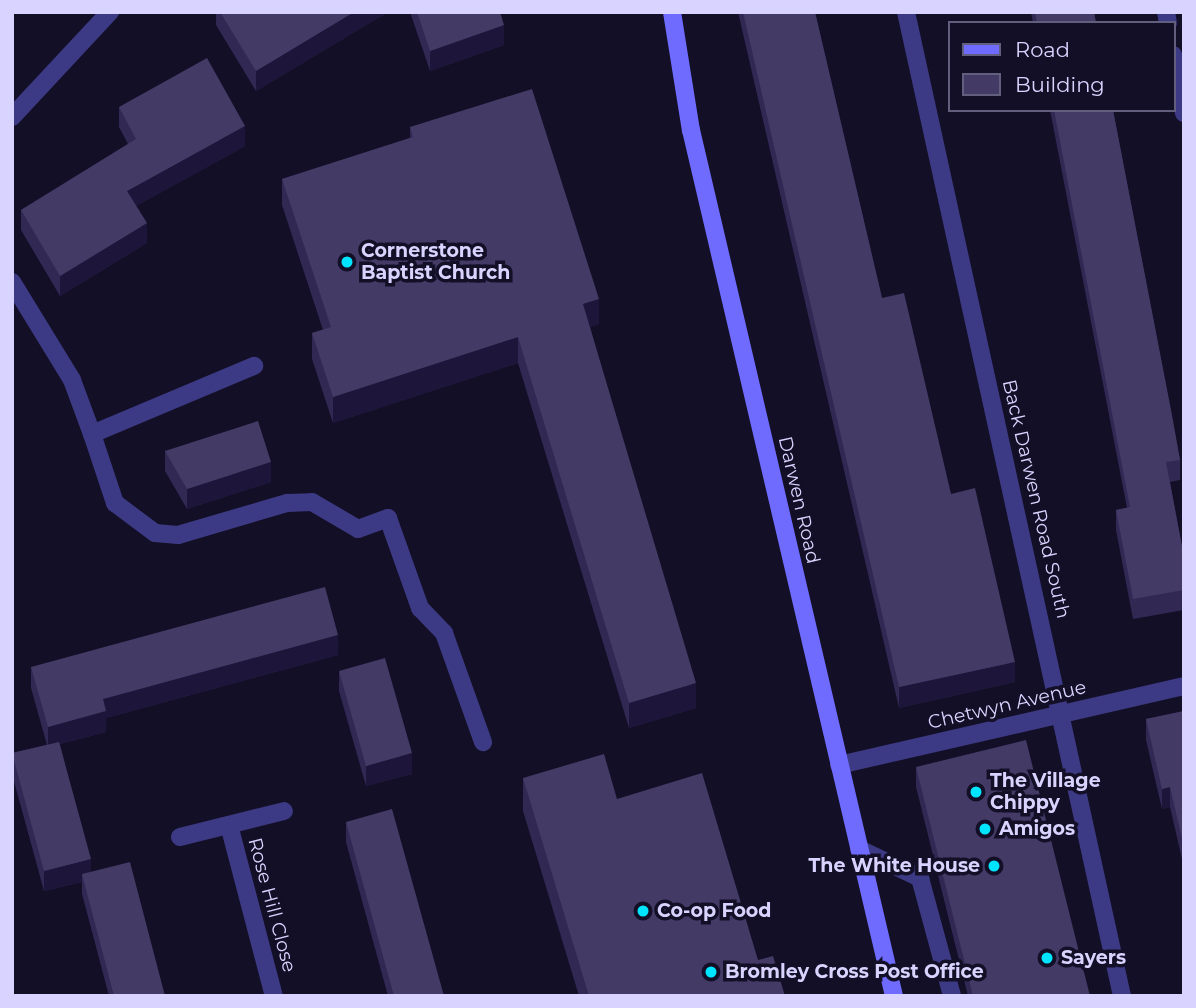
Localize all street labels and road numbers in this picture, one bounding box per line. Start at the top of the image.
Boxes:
street label: Back Darwen Road South [997,377,1075,621]
street label: Darwen Road [773,434,825,566]
street label: Chetwyn Avenue [926,676,1088,734]
street label: Rose Hill Close [243,835,301,975]

